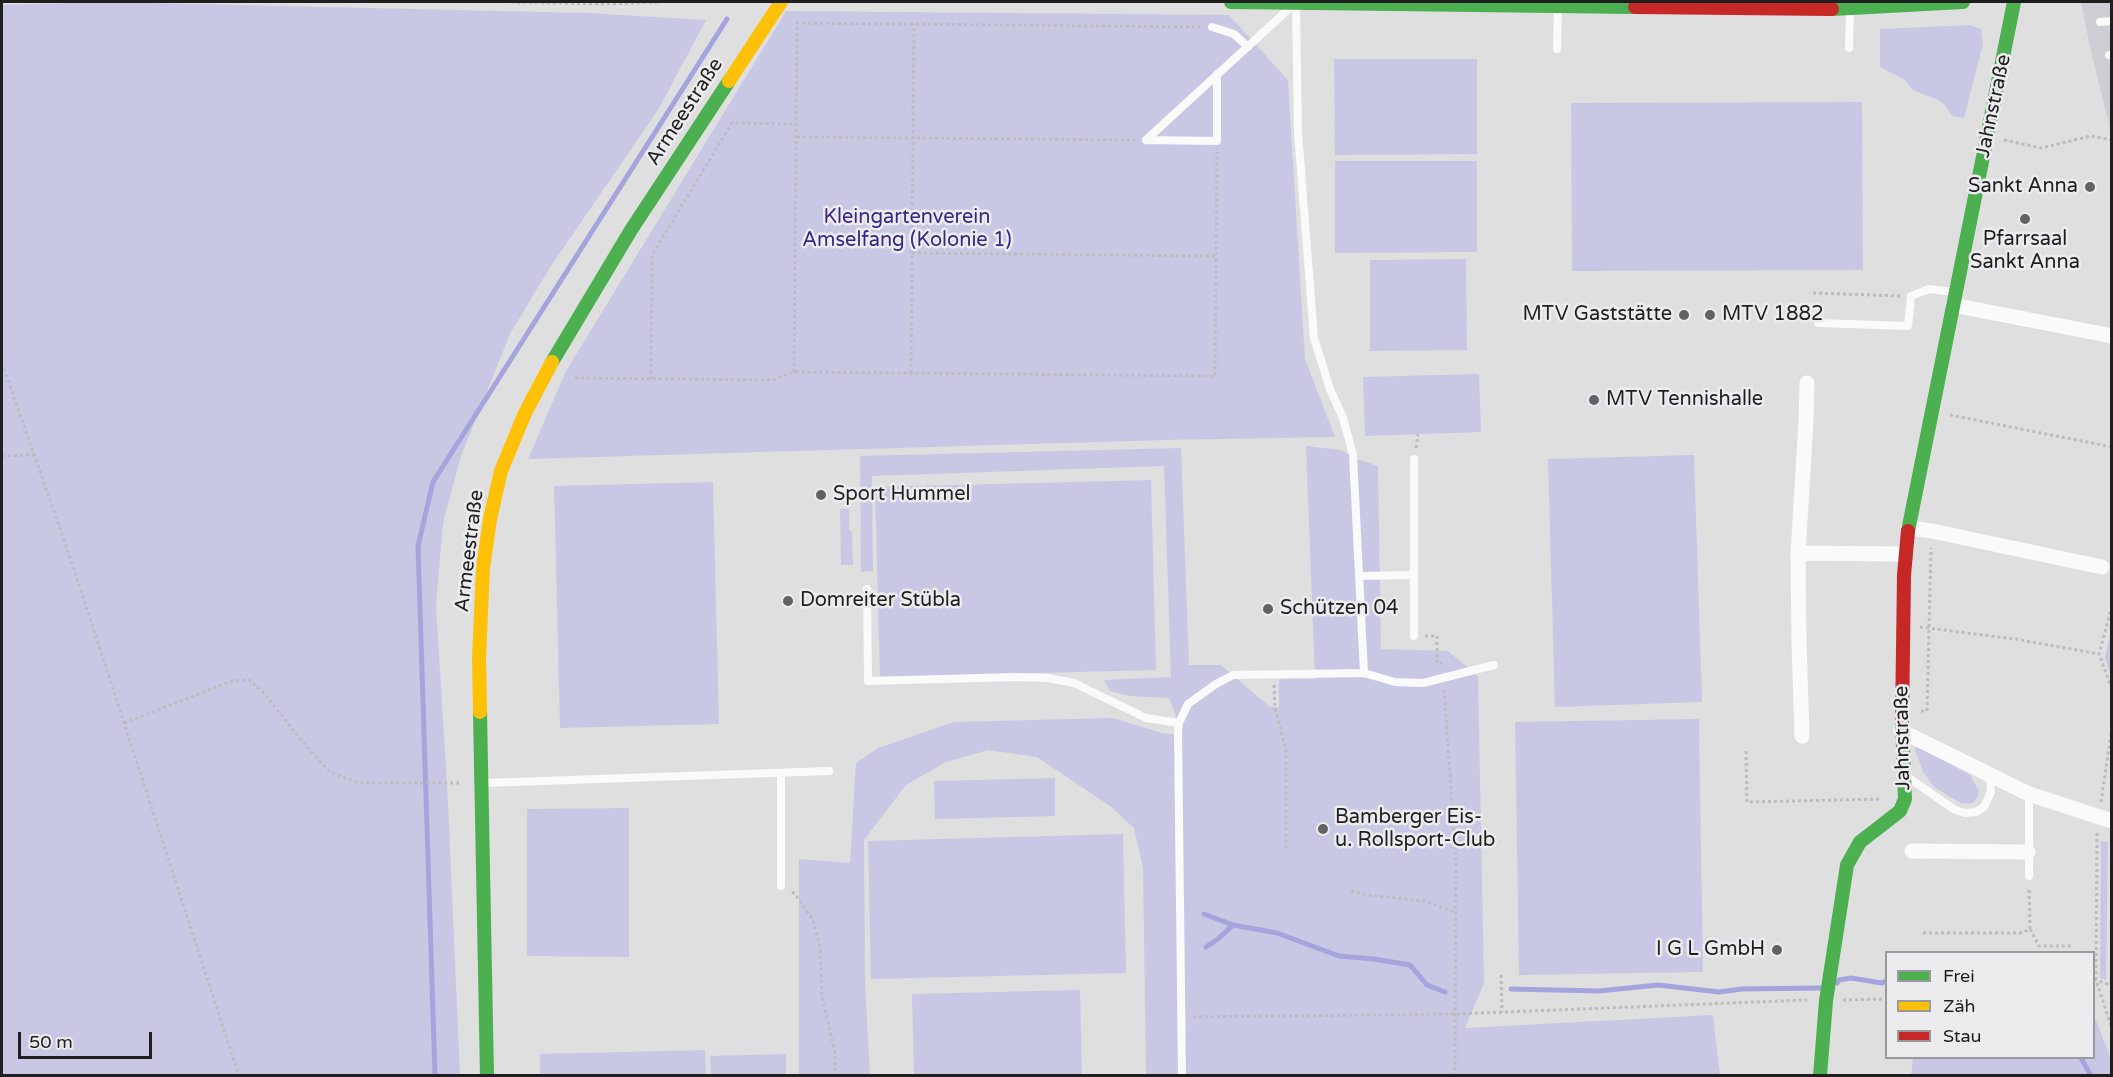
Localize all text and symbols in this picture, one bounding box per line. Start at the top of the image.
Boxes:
street label: Jahnstraße [1971,52,2017,160]
street label: Armeestraße [641,54,729,170]
place label: Sankt Anna [1968,175,2078,199]
marker: Sankt Anna [2083,180,2097,194]
park label: Kleingartenverein Amselfang (Kolonie 1) [802,206,1012,253]
marker: Pfarrsaal Sankt Anna [2018,212,2032,226]
place label: Pfarrsaal Sankt Anna [1970,228,2080,275]
place label: MTV Gaststätte [1523,303,1672,327]
place label: MTV 1882 [1722,303,1824,327]
marker: MTV Gaststätte [1677,308,1691,322]
marker: MTV 1882 [1703,308,1717,322]
place label: MTV Tennishalle [1606,388,1763,412]
marker: MTV Tennishalle [1587,393,1601,407]
place label: Sport Hummel [833,483,970,507]
street label: Armeestraße [451,488,489,614]
marker: Sport Hummel [814,488,828,502]
place label: Domreiter Stübla [800,589,961,613]
marker: Domreiter Stübla [781,594,795,608]
place label: Schützen 04 [1280,597,1399,621]
marker: Schützen 04 [1261,602,1275,616]
street label: Jahnstraße [1890,686,1916,790]
place label: Bamberger Eis- u. Rollsport-Club [1335,806,1495,853]
marker: Bamberger Eis- u. Rollsport-Club [1316,822,1330,836]
place label: I G L GmbH [1656,938,1765,962]
marker: I G L GmbH [1770,943,1784,957]
legend [1885,951,2095,1059]
text: Frei [1943,965,1975,987]
text: Zäh [1943,995,1976,1017]
scale bar [21,1020,154,1058]
text: Stau [1943,1025,1982,1047]
text: 50 m [29,1031,73,1053]

